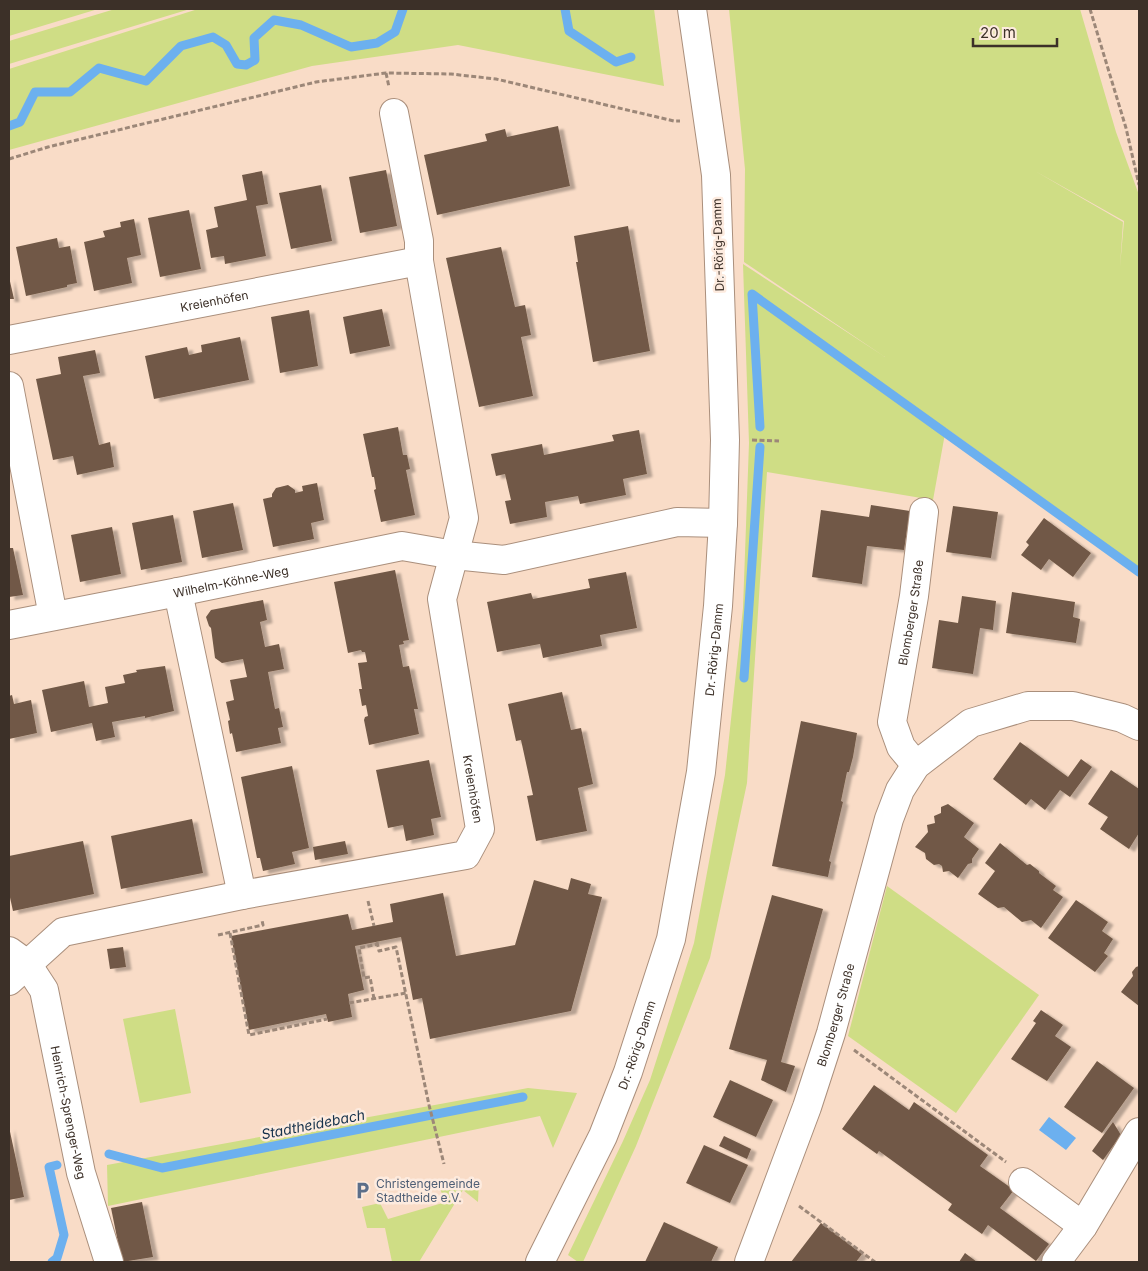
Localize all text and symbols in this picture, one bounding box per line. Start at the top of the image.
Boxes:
scale bar [973,15,1057,47]
text: 20 m [980,23,1016,42]
street label: Dr.-Rörig-Damm [709,198,727,292]
street label: Kreienhöfen [179,287,249,314]
street label: Blomberger Straße [895,559,926,667]
street label: Wilhelm-Köhne-Weg [172,562,290,600]
street label: Dr.-Rörig-Damm [701,603,726,697]
street label: Kreienhöfen [460,754,486,824]
street label: Blomberger Straße [813,961,857,1068]
street label: Dr.-Rörig-Damm [614,998,658,1092]
street label: Heinrich-Sprenger-Weg [48,1044,90,1181]
water label: Stadtheidebach [260,1106,366,1142]
place label: Christengemeinde Stadtheide e.V. [376,1176,480,1205]
parking icon: Christengemeinde Stadtheide e.V. [352,1180,372,1200]

